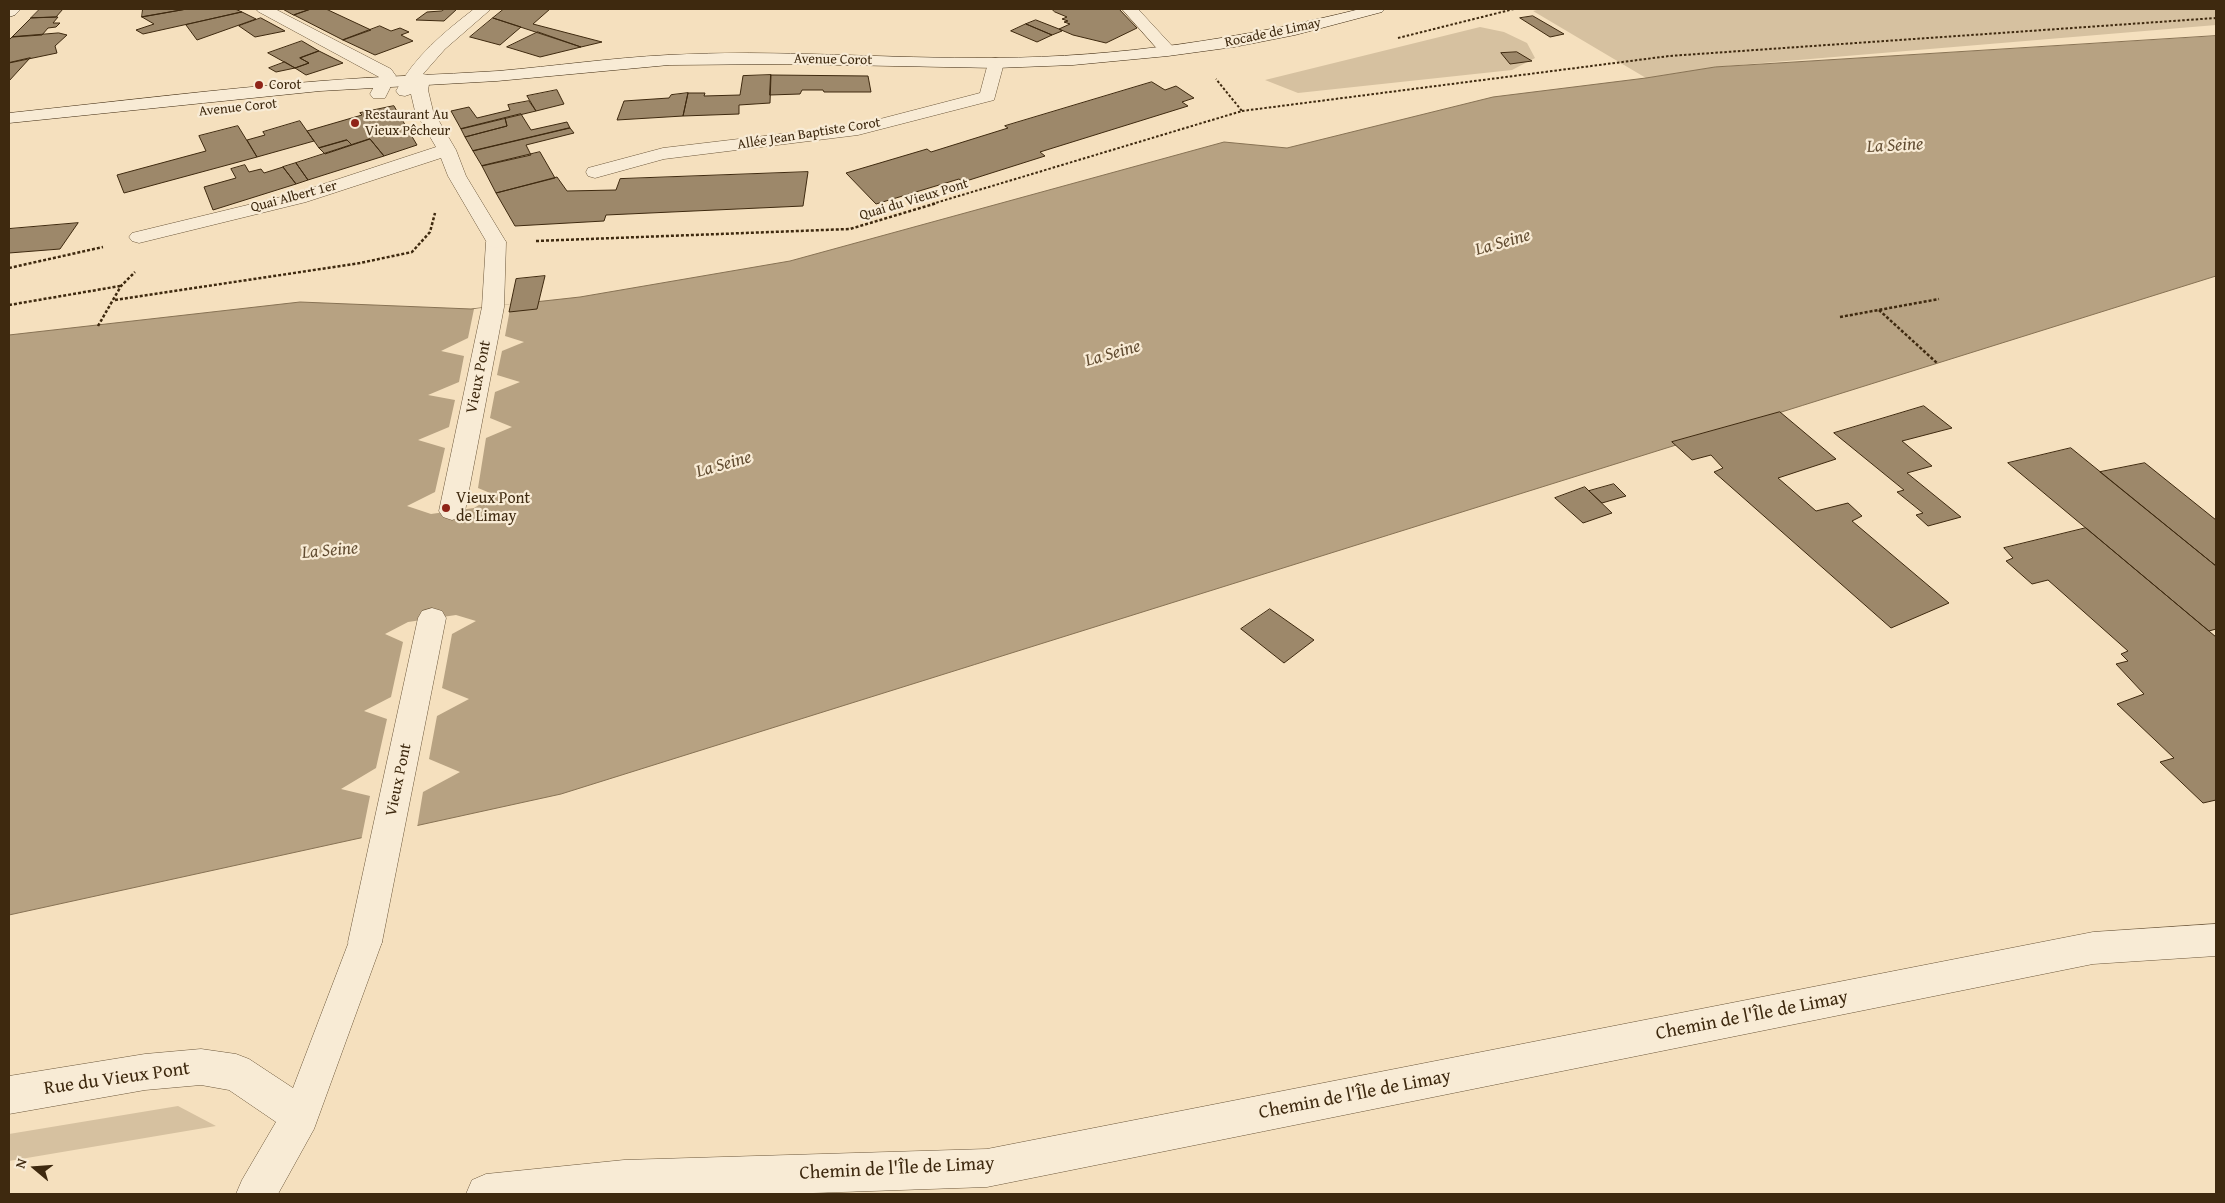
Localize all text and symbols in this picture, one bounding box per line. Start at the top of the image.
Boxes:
street label: Rocade de Limay [1223,15,1323,51]
street label: Avenue Corot [794,51,872,69]
place label: Corot [269,77,301,93]
marker: Corot [253,79,265,91]
street label: Avenue Corot [198,96,278,120]
place label: Restaurant Au Vieux Pêcheur [365,107,450,140]
street label: Allée Jean Baptiste Corot [736,114,882,154]
marker: Restaurant Au Vieux Pêcheur [349,117,361,129]
water label: La Seine [1866,134,1924,158]
street label: Quai du Vieux Pont [858,175,970,225]
street label: Quai Albert 1er [249,177,339,217]
water label: La Seine [1473,225,1533,261]
water label: La Seine [1083,336,1143,372]
street label: Vieux Pont [462,339,496,415]
water label: La Seine [694,447,754,483]
place label: Vieux Pont de Limay [456,489,530,527]
marker: Vieux Pont de Limay [440,502,452,514]
water label: La Seine [301,538,359,564]
street label: Vieux Pont [382,742,416,818]
street label: Chemin de l'Île de Limay [1654,986,1850,1046]
street label: Rue du Vieux Pont [43,1057,191,1101]
street label: Chemin de l'Île de Limay [1257,1065,1453,1125]
north arrow [10,1143,60,1193]
street label: Chemin de l'Île de Limay [799,1153,995,1185]
text: N [10,1156,32,1171]

